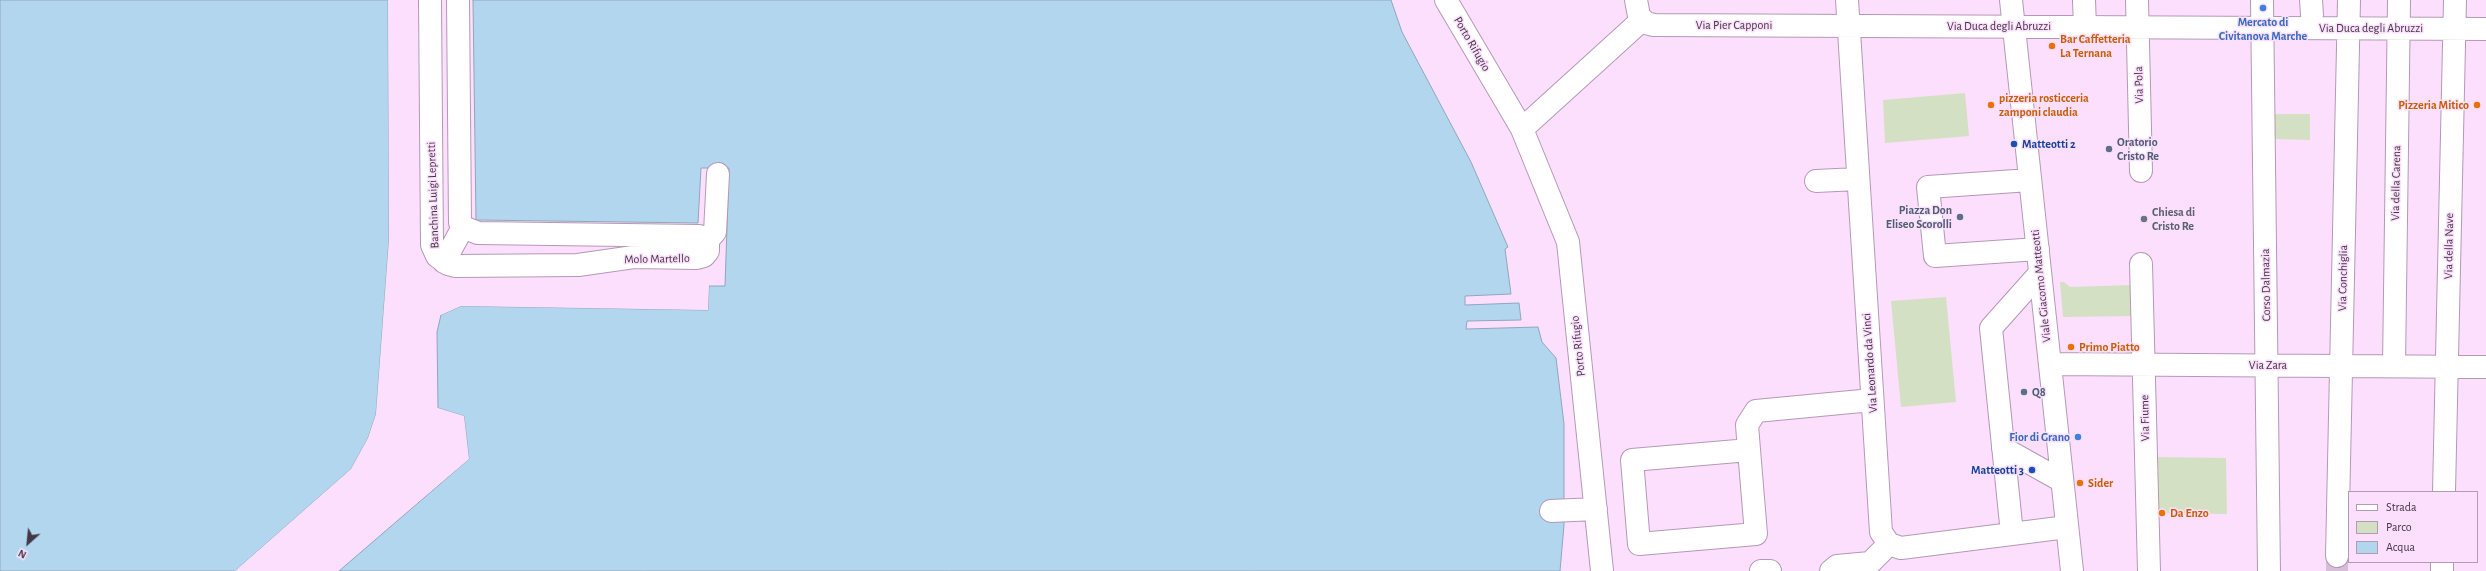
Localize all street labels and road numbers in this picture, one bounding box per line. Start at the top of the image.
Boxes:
street label: Porto Rifugio [1451,14,1493,74]
street label: Via Pier Capponi [1696,18,1772,32]
street label: Via Duca degli Abruzzi [1947,19,2051,33]
street label: Via Duca degli Abruzzi [2319,21,2423,35]
street label: Via Pola [2131,66,2147,104]
street label: Banchina Luigi Lepretti [424,141,442,249]
street label: Via della Carena [2388,145,2404,221]
street label: Via della Nave [2441,213,2457,279]
street label: Viale Giacomo Matteotti [2028,229,2054,343]
street label: Via Conchiglia [2335,245,2351,311]
street label: Corso Dalmazia [2258,249,2274,321]
street label: Molo Martello [624,251,690,267]
street label: Via Leonardo da Vinci [1859,313,1881,413]
street label: Porto Rifugio [1568,315,1588,377]
street label: Via Zara [2249,358,2287,372]
street label: Via Fiume [2137,395,2153,441]

